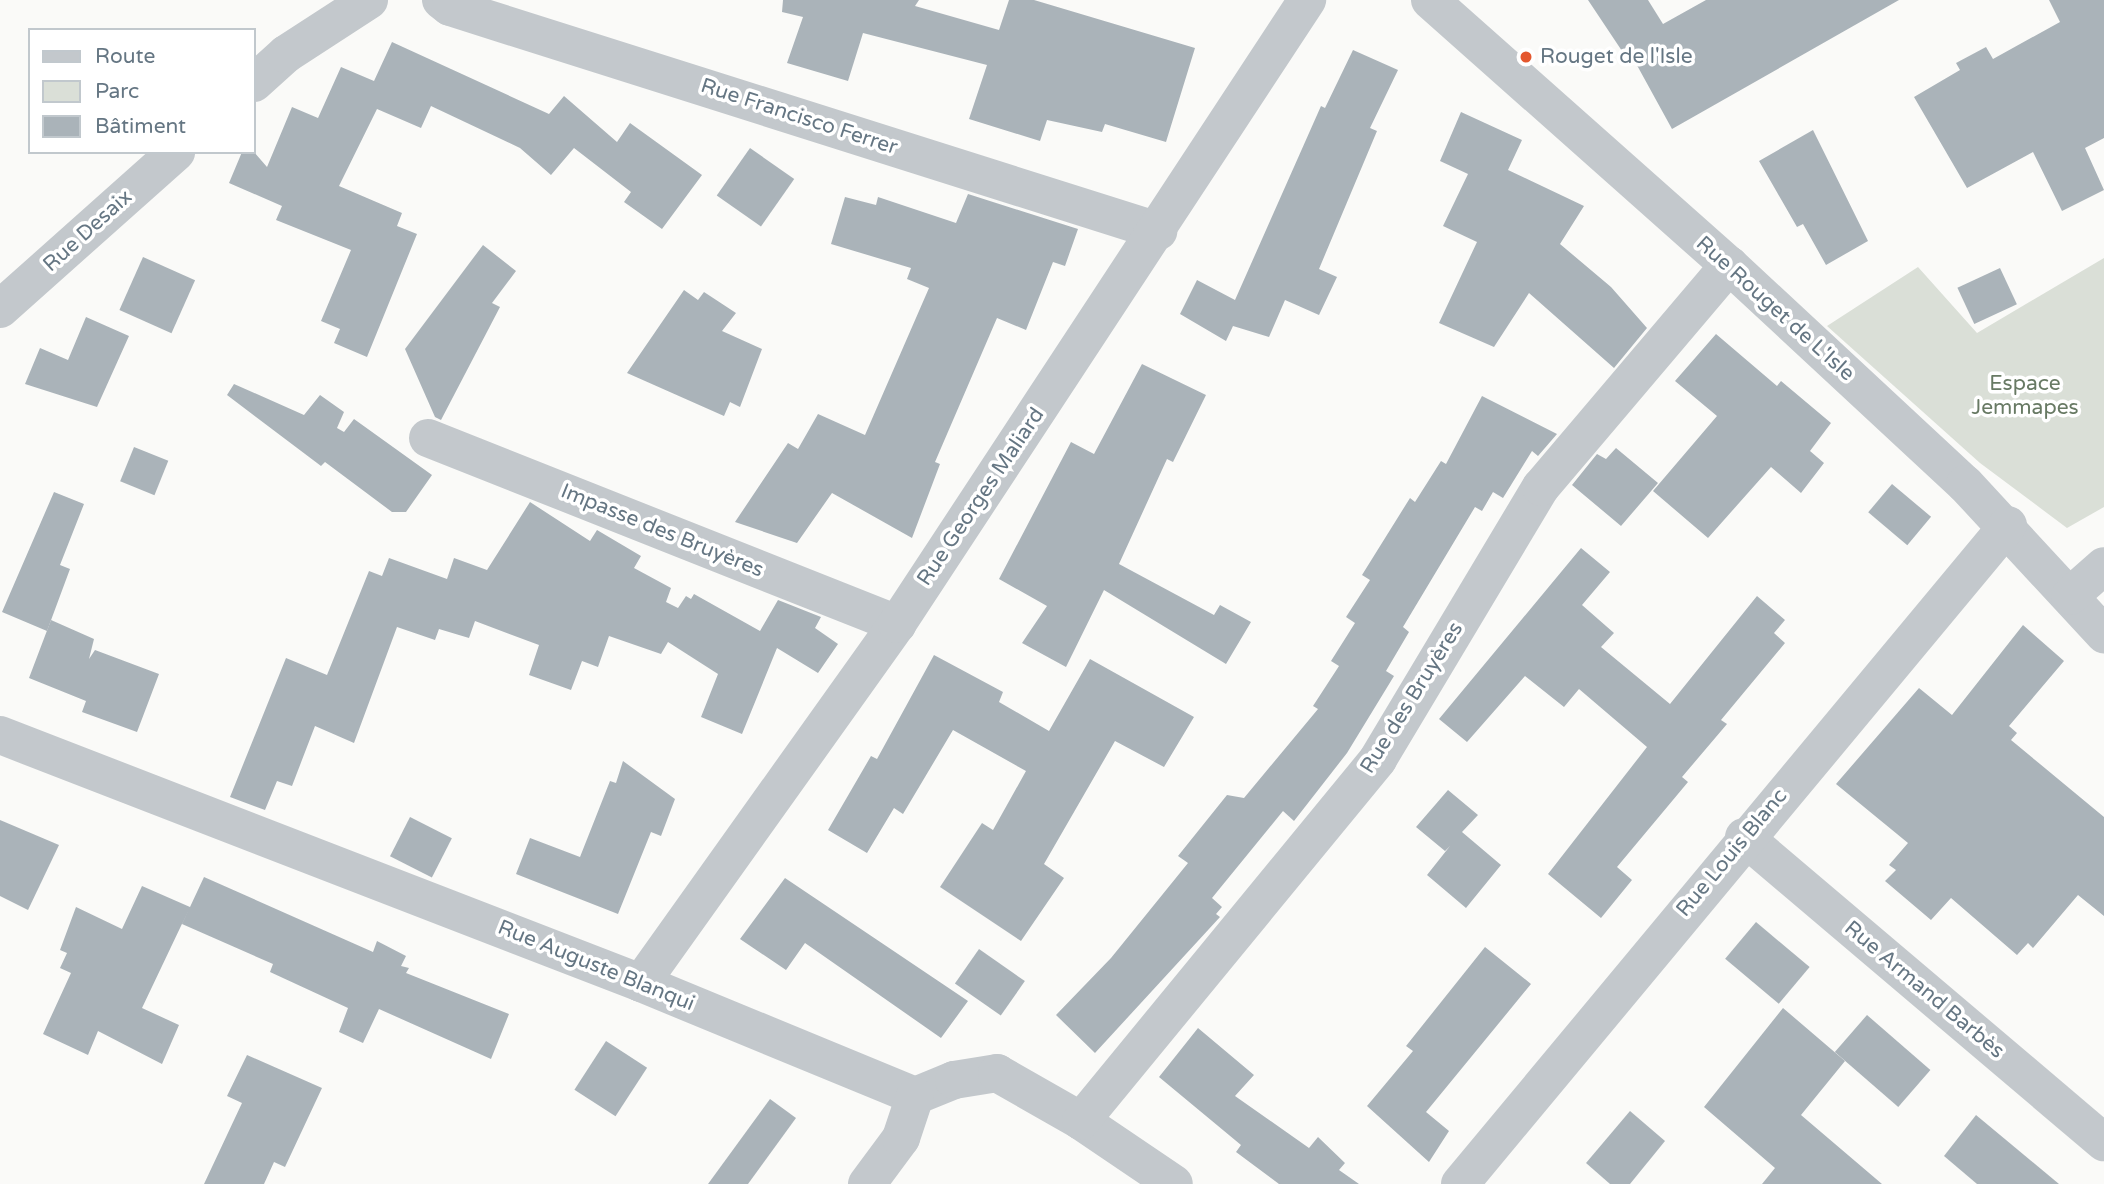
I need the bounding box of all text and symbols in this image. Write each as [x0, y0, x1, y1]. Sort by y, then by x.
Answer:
legend [28, 28, 256, 154]
text: Route [95, 44, 155, 69]
place label: Rouget de l'Isle [1540, 44, 1693, 70]
marker: Rouget de l'Isle [1518, 49, 1534, 65]
street label: Rue Francisco Ferrer [697, 73, 901, 161]
text: Parc [95, 79, 139, 104]
text: Bâtiment [95, 114, 186, 139]
street label: Rue Desaix [38, 185, 138, 277]
street label: Rue Rouget de L'Isle [1691, 231, 1859, 387]
park label: Espace Jemmapes [1971, 371, 2079, 421]
street label: Rue Georges Maliard [912, 403, 1050, 591]
street label: Impasse des Bruyères [557, 479, 767, 583]
street label: Rue des Bruyères [1355, 618, 1469, 778]
street label: Rue Louis Blanc [1671, 784, 1793, 922]
street label: Rue Auguste Blanqui [494, 915, 698, 1017]
street label: Rue Armand Barbès [1839, 916, 2009, 1064]

